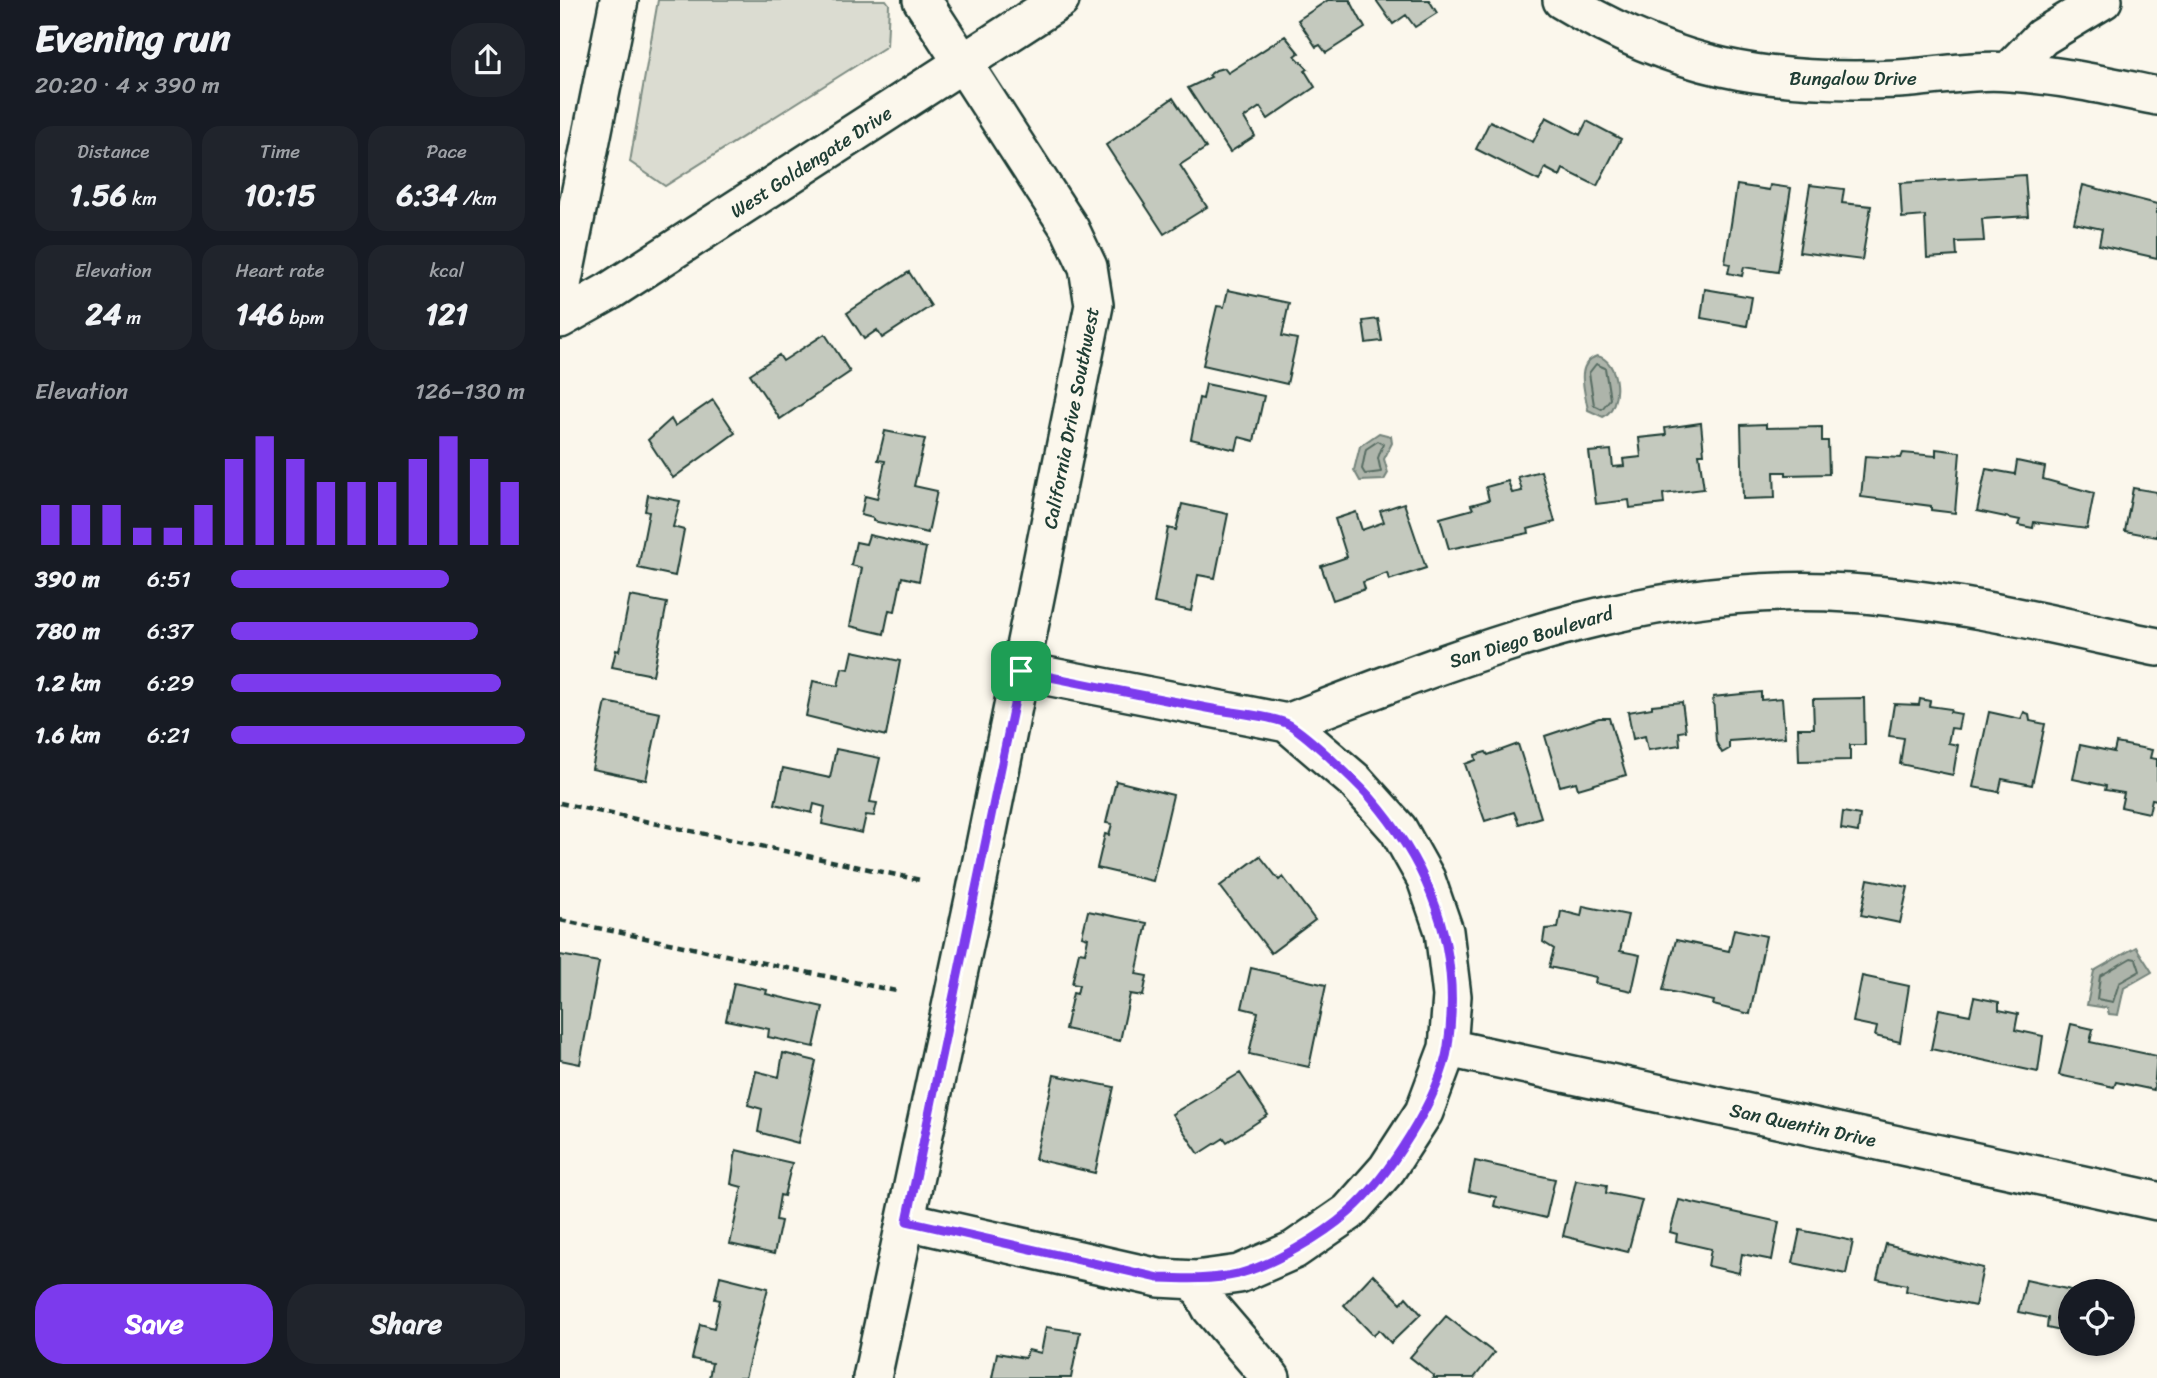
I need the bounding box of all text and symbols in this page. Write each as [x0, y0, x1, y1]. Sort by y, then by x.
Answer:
text: Evening run [35, 5, 231, 72]
button: share [451, 23, 525, 97]
street label: Bungalow Drive [1789, 62, 1917, 95]
text: 20:20 · 4 × 390 m [35, 65, 220, 106]
street label: West Goldengate Drive [723, 97, 899, 227]
text: Distance [77, 135, 149, 168]
text: Time [260, 135, 300, 168]
text: Pace [427, 135, 467, 168]
text: 1.56 [70, 168, 127, 222]
text: 10:15 [244, 168, 316, 222]
text: 6:34 [396, 168, 458, 222]
text: km [127, 182, 157, 215]
text: /km [458, 182, 497, 215]
text: Elevation [75, 254, 152, 287]
text: Heart rate [235, 254, 325, 287]
text: kcal [429, 254, 464, 287]
text: 24 [86, 287, 122, 341]
text: 146 [236, 287, 284, 341]
text: 121 [425, 287, 468, 341]
text: m [122, 301, 141, 334]
text: bpm [284, 301, 324, 334]
street label: California Drive Southwest [1033, 304, 1109, 532]
text: Elevation [35, 371, 128, 412]
text: 126–130 m [415, 371, 525, 412]
text: 390 m [35, 559, 100, 600]
text: 6:51 [147, 559, 191, 600]
street label: San Diego Boulevard [1445, 596, 1619, 678]
text: 780 m [35, 611, 100, 652]
text: 6:37 [147, 611, 193, 652]
pin [991, 641, 1051, 701]
icon: arrive [1002, 652, 1040, 690]
text: 1.2 km [35, 663, 101, 704]
text: 6:29 [147, 663, 194, 704]
text: 1.6 km [35, 715, 101, 756]
text: 6:21 [147, 715, 190, 756]
street label: San Quentin Drive [1727, 1093, 1879, 1157]
map controls [2058, 1279, 2135, 1356]
button: locate [2058, 1279, 2135, 1356]
button: Save [35, 1284, 273, 1364]
button: Share [287, 1284, 525, 1364]

